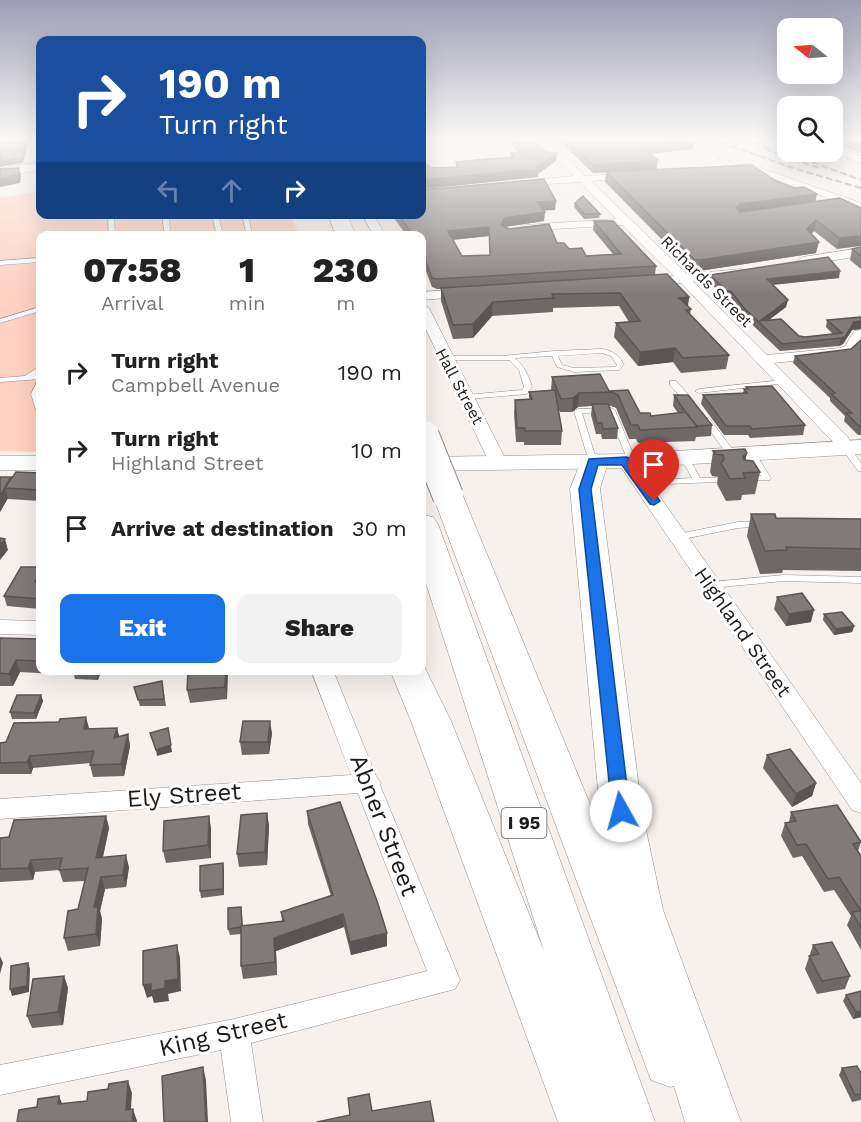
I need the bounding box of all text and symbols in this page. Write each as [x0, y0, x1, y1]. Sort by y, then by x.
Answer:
north arrow [777, 18, 843, 84]
map controls [777, 18, 843, 162]
text: 190 m [159, 59, 282, 108]
icon: right [60, 60, 138, 138]
button: search [777, 96, 843, 162]
text: Turn right [159, 109, 288, 141]
icon: left [152, 174, 185, 207]
icon: ahead [215, 174, 248, 207]
icon: right [278, 174, 311, 207]
street label: Richards Street [657, 232, 756, 331]
text: 07:58 [83, 249, 182, 291]
text: 1 [239, 249, 255, 291]
text: 230 [312, 249, 379, 291]
text: Arrival [101, 291, 164, 315]
text: min [229, 291, 265, 315]
text: m [336, 291, 355, 315]
street label: Hall Street [432, 345, 488, 428]
text: Turn right [111, 348, 218, 373]
icon: right [60, 356, 93, 389]
text: 190 m [338, 360, 402, 385]
text: Campbell Avenue [111, 373, 280, 397]
text: Turn right [111, 426, 218, 451]
icon: right [60, 434, 93, 467]
text: 10 m [351, 438, 402, 463]
pin [628, 439, 679, 501]
icon: arrive [637, 448, 670, 481]
text: Highland Street [111, 451, 263, 475]
icon: arrive [60, 512, 93, 545]
text: Arrive at destination [111, 516, 334, 541]
text: 30 m [352, 516, 407, 541]
street label: Highland Street [689, 563, 797, 702]
button: Exit [60, 594, 225, 663]
button: Share [237, 594, 402, 663]
street label: Abner Street [344, 750, 424, 900]
street label: Ely Street [126, 777, 242, 813]
position arrow [589, 779, 653, 843]
road number: I 95 [502, 808, 546, 838]
street label: King Street [156, 1006, 290, 1062]

